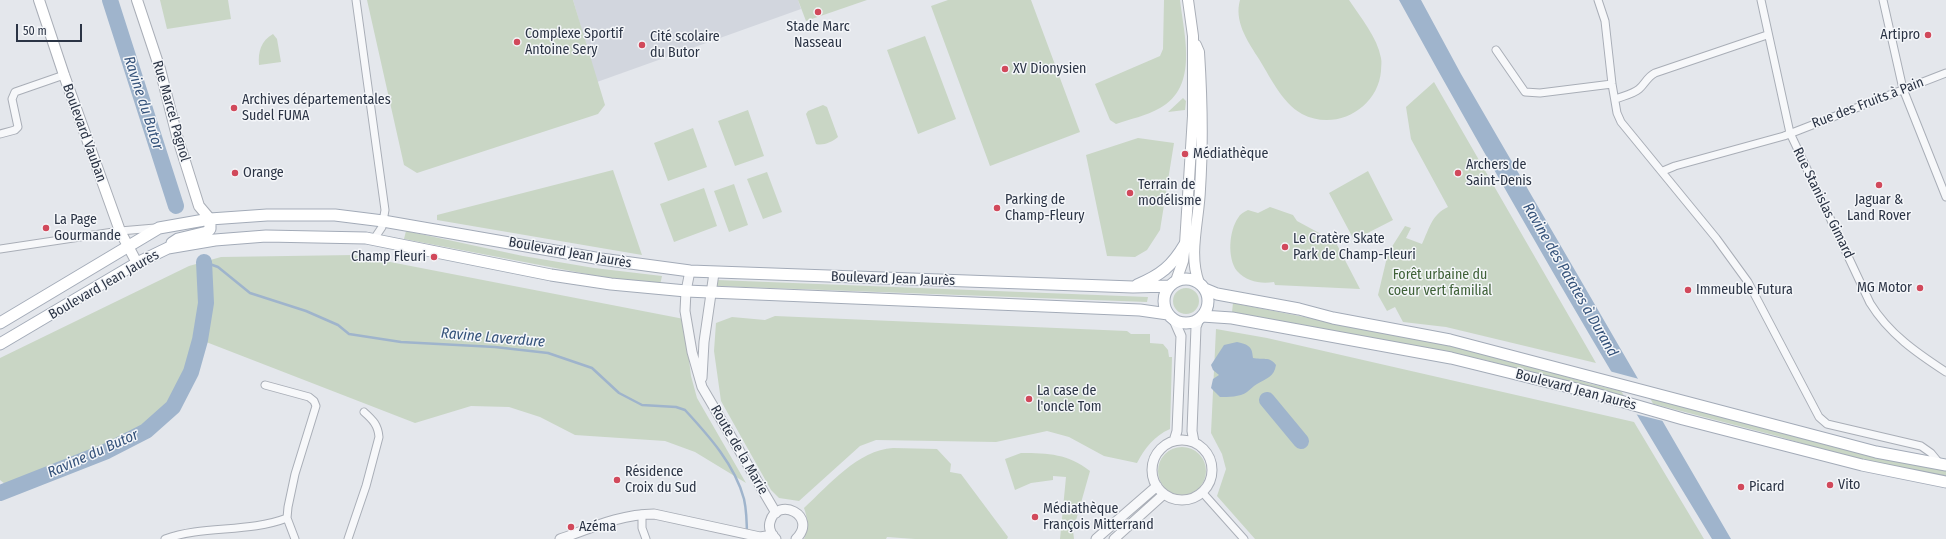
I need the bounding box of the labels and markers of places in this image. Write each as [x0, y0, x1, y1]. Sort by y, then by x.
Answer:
marker: Stade Marc Nasseau [813, 7, 823, 17]
place label: Stade Marc Nasseau [786, 19, 850, 52]
place label: Complexe Sportif Antoine Sery [525, 26, 623, 58]
place label: Artipro [1880, 27, 1920, 43]
place label: Cité scolaire du Butor [650, 29, 720, 62]
marker: Artipro [1923, 30, 1933, 40]
marker: Complexe Sportif Antoine Sery [512, 37, 522, 47]
marker: Cité scolaire du Butor [637, 40, 647, 50]
place label: XV Dionysien [1013, 61, 1086, 77]
marker: XV Dionysien [1000, 64, 1010, 74]
place label: Archives départementales Sudel FUMA [242, 92, 391, 124]
marker: Archives départementales Sudel FUMA [229, 103, 239, 113]
place label: Médiathèque [1193, 146, 1268, 162]
marker: Médiathèque [1180, 149, 1190, 159]
place label: Archers de Saint-Denis [1466, 157, 1532, 190]
place label: Orange [243, 165, 284, 181]
marker: Orange [230, 168, 240, 178]
marker: Archers de Saint-Denis [1453, 168, 1463, 178]
place label: Terrain de modélisme [1138, 177, 1201, 210]
marker: Jaguar & Land Rover [1874, 180, 1884, 190]
marker: Terrain de modélisme [1125, 188, 1135, 198]
place label: Parking de Champ-Fleury [1005, 192, 1085, 224]
place label: Jaguar & Land Rover [1847, 192, 1911, 224]
marker: Parking de Champ-Fleury [992, 203, 1002, 213]
place label: La Page Gourmande [54, 212, 121, 244]
marker: La Page Gourmande [41, 223, 51, 233]
place label: Le Cratère Skate Park de Champ-Fleuri [1293, 231, 1416, 264]
marker: Le Cratère Skate Park de Champ-Fleuri [1280, 242, 1290, 252]
place label: Champ Fleuri [351, 249, 426, 265]
marker: Champ Fleuri [429, 252, 439, 262]
place label: MG Motor [1857, 280, 1912, 296]
place label: Immeuble Futura [1696, 282, 1793, 298]
marker: MG Motor [1915, 283, 1925, 293]
marker: Immeuble Futura [1683, 285, 1693, 295]
place label: La case de l'oncle Tom [1037, 383, 1102, 416]
marker: La case de l'oncle Tom [1024, 394, 1034, 404]
place label: Résidence Croix du Sud [625, 464, 697, 496]
marker: Résidence Croix du Sud [612, 475, 622, 485]
place label: Vito [1838, 477, 1860, 493]
place label: Picard [1749, 479, 1785, 495]
marker: Vito [1825, 480, 1835, 490]
marker: Picard [1736, 482, 1746, 492]
place label: Médiathèque François Mitterrand [1043, 501, 1154, 534]
marker: Médiathèque François Mitterrand [1030, 512, 1040, 522]
place label: Azéma [579, 519, 616, 535]
marker: Azéma [566, 522, 576, 532]

